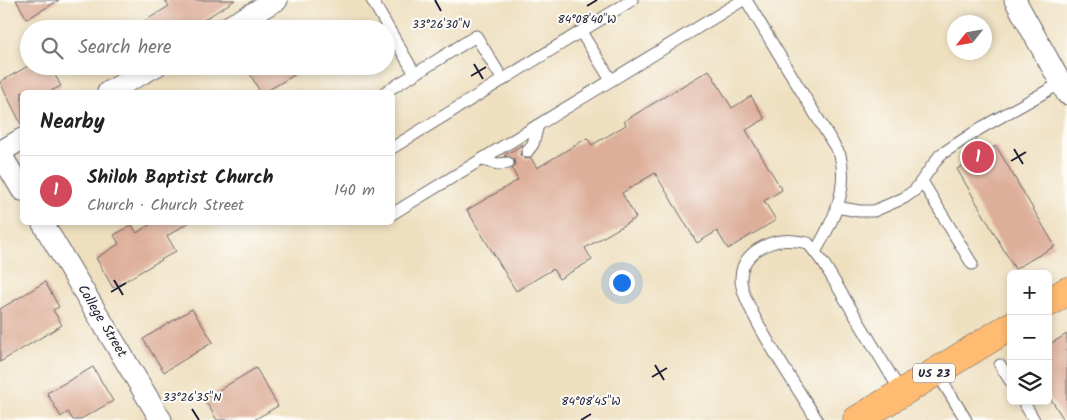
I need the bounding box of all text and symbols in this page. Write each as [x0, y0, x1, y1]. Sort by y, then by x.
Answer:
text: 84°08'40"W [558, 10, 616, 29]
text: 33°26'30"N [412, 15, 470, 34]
north arrow [947, 15, 992, 60]
search box [20, 20, 395, 75]
text: Search here [78, 33, 172, 63]
icon: search [38, 34, 66, 62]
text: Nearby [40, 106, 105, 139]
pin: 1 [962, 138, 994, 176]
text: Shiloh Baptist Church [87, 163, 273, 193]
text: 1 [54, 178, 58, 203]
text: 140 m [334, 178, 375, 203]
text: Church · Church Street [87, 193, 244, 218]
your location [609, 270, 635, 296]
map controls [1007, 270, 1052, 405]
button: + [1007, 270, 1052, 315]
street label: College Street [71, 280, 133, 362]
button: − [1007, 315, 1052, 360]
button: layers [1007, 360, 1052, 405]
road number: US 23 [913, 363, 955, 382]
text: 33°26'35"N [163, 388, 221, 407]
text: 84°08'45"W [561, 392, 621, 411]

